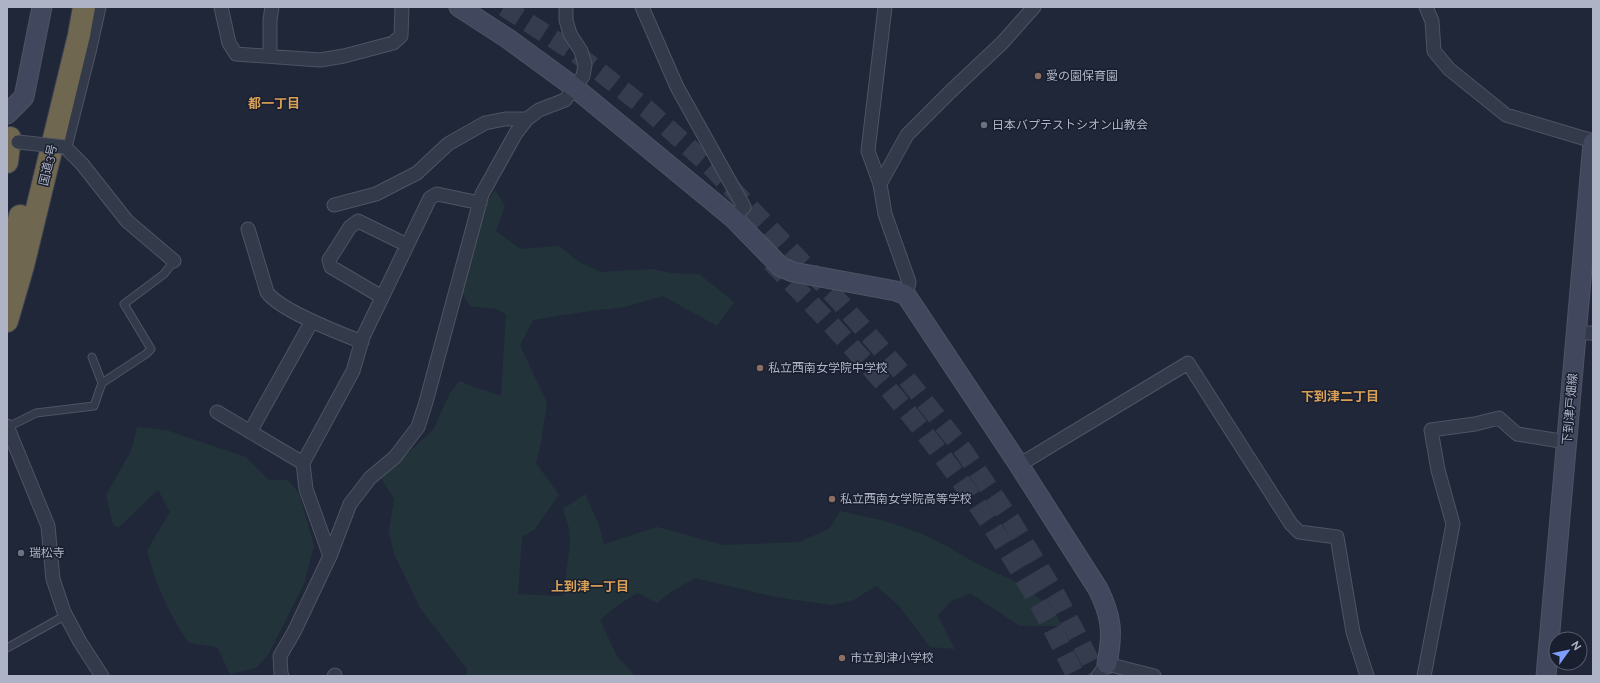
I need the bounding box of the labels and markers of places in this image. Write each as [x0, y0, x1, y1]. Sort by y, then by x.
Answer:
place label: 愛の園保育園 [1046, 69, 1118, 83]
marker: 愛の園保育園 [1033, 71, 1043, 81]
place label: 日本バプテストシオン山教会 [992, 118, 1148, 132]
marker: 日本バプテストシオン山教会 [979, 120, 989, 130]
place label: 私立西南女学院中学校 [768, 361, 888, 375]
marker: 私立西南女学院中学校 [755, 363, 765, 373]
place label: 私立西南女学院高等学校 [840, 492, 972, 506]
marker: 私立西南女学院高等学校 [827, 494, 837, 504]
place label: 瑞松寺 [29, 546, 65, 560]
marker: 瑞松寺 [16, 548, 26, 558]
place label: 市立到津小学校 [850, 651, 934, 665]
marker: 市立到津小学校 [837, 653, 847, 663]

